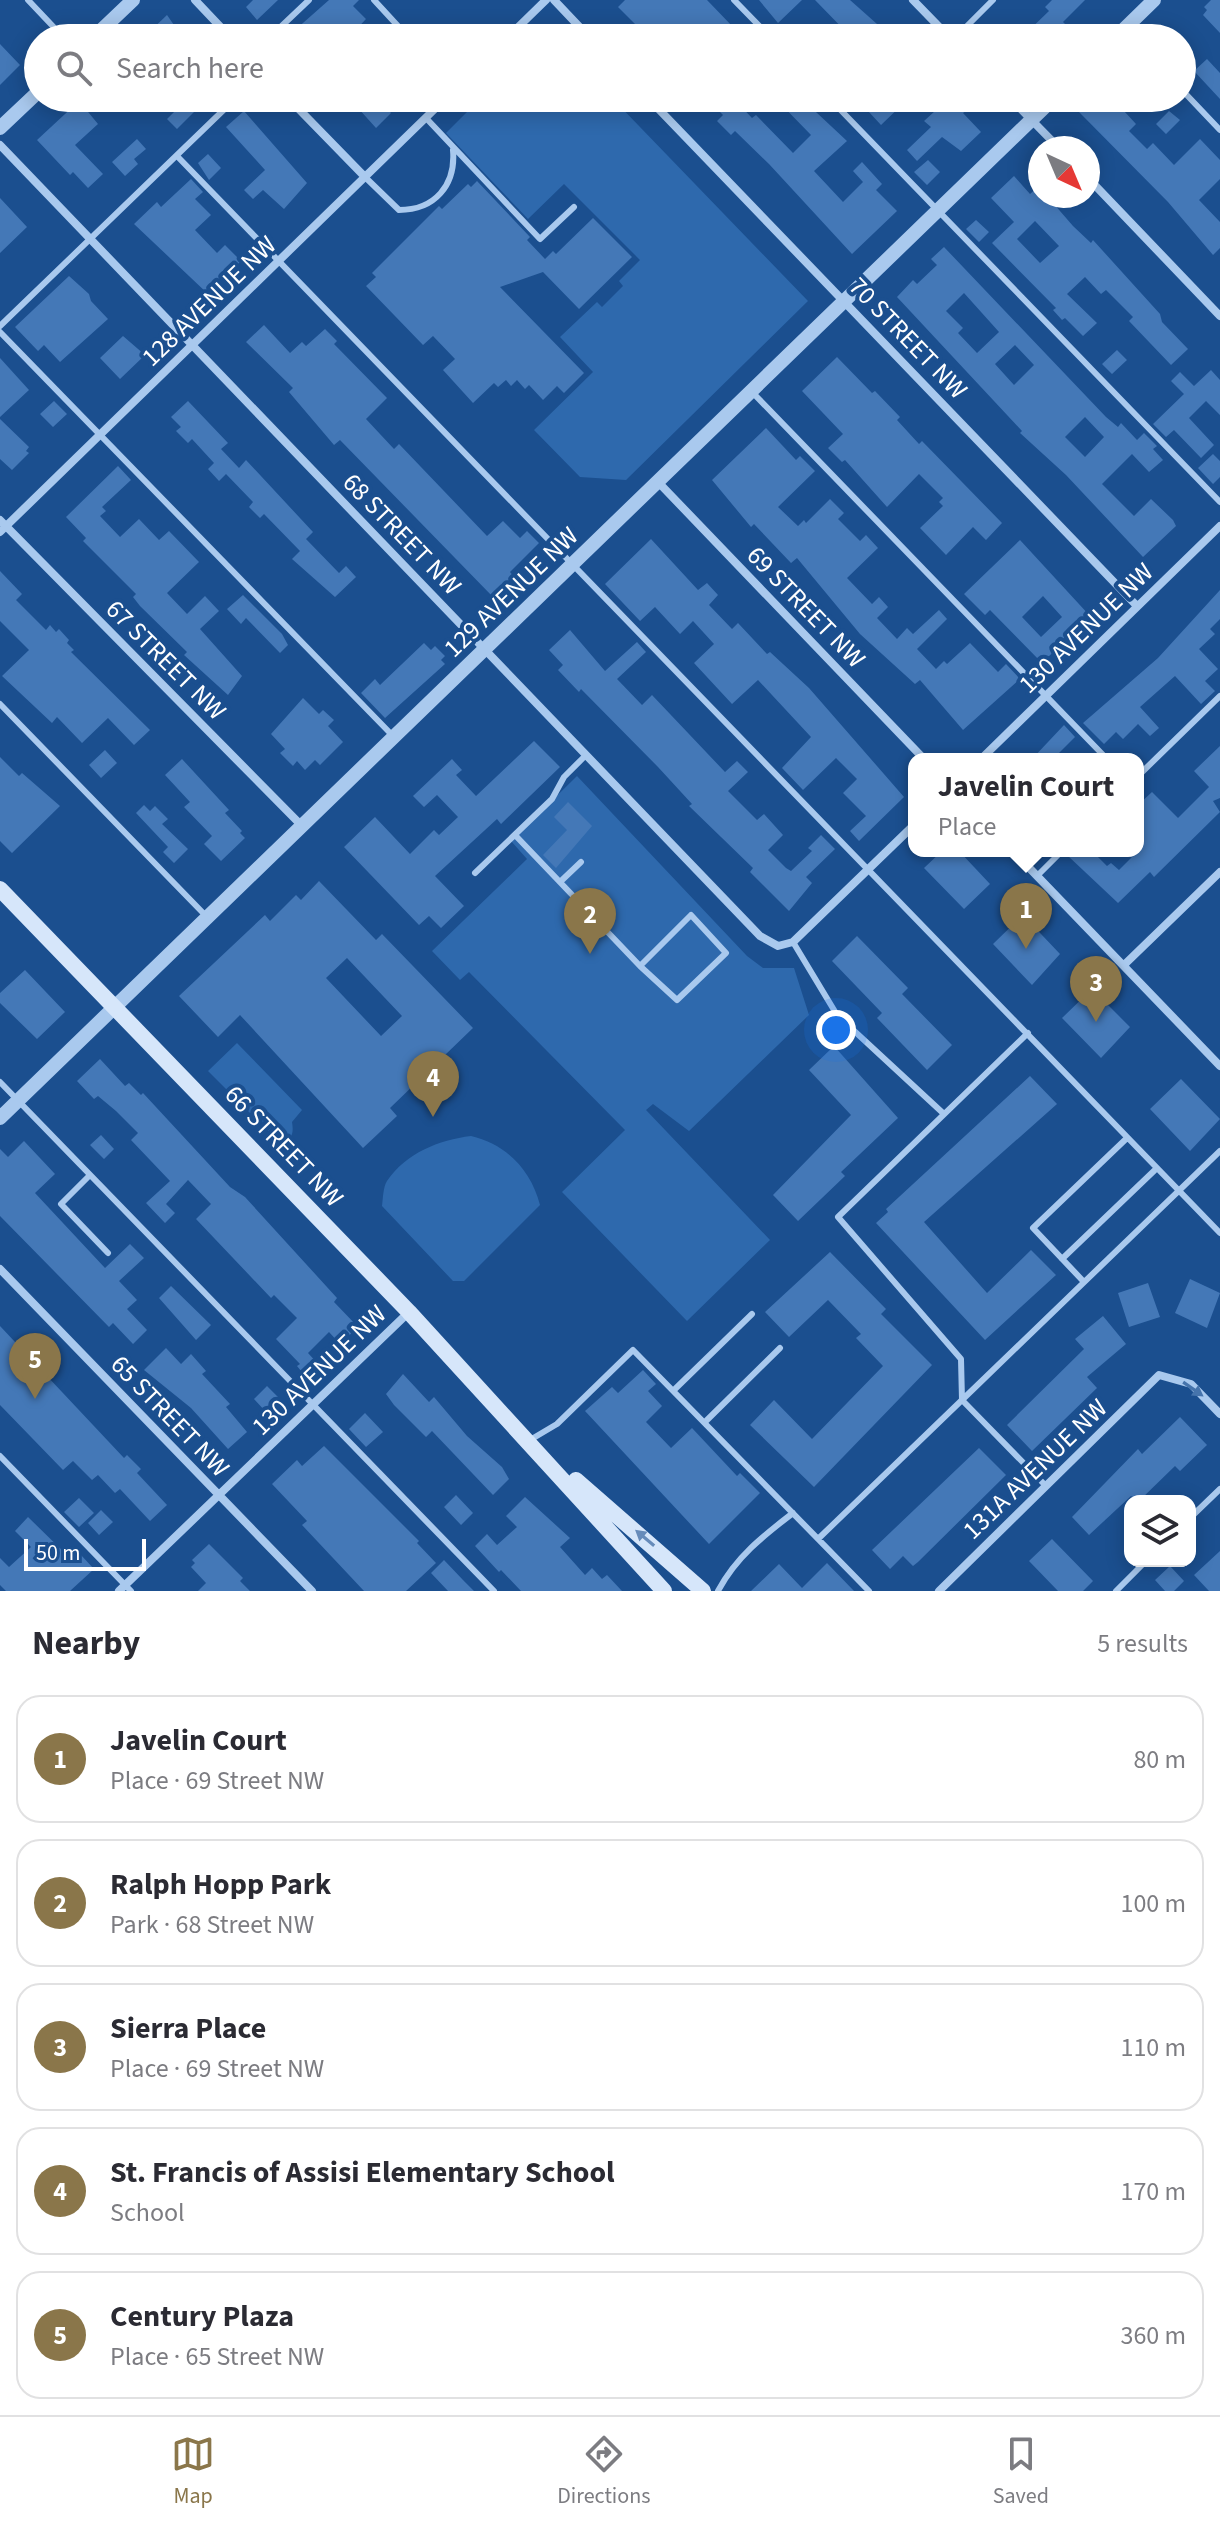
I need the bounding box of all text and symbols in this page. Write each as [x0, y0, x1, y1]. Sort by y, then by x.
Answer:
search box [24, 24, 1196, 112]
icon: search [52, 46, 96, 90]
text: Search here [116, 47, 264, 90]
north arrow [1028, 136, 1100, 208]
street label: 128 AVENUE NW [133, 227, 285, 375]
street label: 70 STREET NW [840, 269, 976, 407]
street label: 68 STREET NW [334, 465, 470, 603]
street label: 129 AVENUE NW [435, 518, 587, 666]
street label: 69 STREET NW [738, 538, 874, 676]
street label: 130 AVENUE NW [1010, 554, 1162, 702]
street label: 67 STREET NW [97, 591, 235, 729]
popup [908, 753, 1144, 857]
text: Javelin Court [938, 765, 1114, 808]
text: Place [938, 808, 996, 845]
pin: 1 [1000, 883, 1052, 949]
pin: 2 [564, 888, 616, 954]
pin: 3 [1070, 956, 1122, 1022]
your location [816, 1010, 856, 1050]
pin: 4 [407, 1051, 459, 1117]
street label: 66 STREET NW [216, 1077, 352, 1215]
street label: 130 AVENUE NW [243, 1296, 395, 1444]
pin: 5 [9, 1333, 61, 1399]
street label: 65 STREET NW [102, 1347, 238, 1485]
one-way arrow [1182, 1381, 1203, 1396]
street label: 131A AVENUE NW [954, 1390, 1116, 1548]
map controls [1124, 1495, 1196, 1567]
button: layers [1124, 1495, 1196, 1567]
one-way arrow [635, 1530, 655, 1548]
scale bar [24, 1535, 146, 1571]
text: 50 m [36, 1537, 81, 1569]
text: Nearby [32, 1619, 140, 1668]
text: 5 results [1097, 1625, 1188, 1662]
text: Javelin Court [110, 1719, 287, 1762]
text: 1 [53, 1741, 67, 1778]
text: 80 m [1133, 1741, 1186, 1778]
text: Place · 69 Street NW [110, 1762, 324, 1799]
text: Ralph Hopp Park [110, 1863, 331, 1906]
text: 2 [53, 1885, 67, 1922]
text: 100 m [1120, 1885, 1186, 1922]
text: Park · 68 Street NW [110, 1906, 314, 1943]
text: Sierra Place [110, 2007, 266, 2050]
text: 3 [53, 2029, 67, 2066]
text: 110 m [1120, 2029, 1186, 2066]
text: Place · 69 Street NW [110, 2050, 324, 2087]
text: St. Francis of Assisi Elementary School [110, 2151, 615, 2194]
text: 4 [53, 2173, 67, 2210]
text: 170 m [1120, 2173, 1186, 2210]
text: School [110, 2194, 185, 2231]
text: Century Plaza [110, 2295, 294, 2338]
text: 5 [53, 2317, 67, 2354]
text: 360 m [1120, 2317, 1186, 2354]
text: Place · 65 Street NW [110, 2338, 324, 2375]
tab: Map [171, 2432, 215, 2512]
tab: Directions [557, 2432, 650, 2512]
tab: Saved [993, 2432, 1049, 2512]

